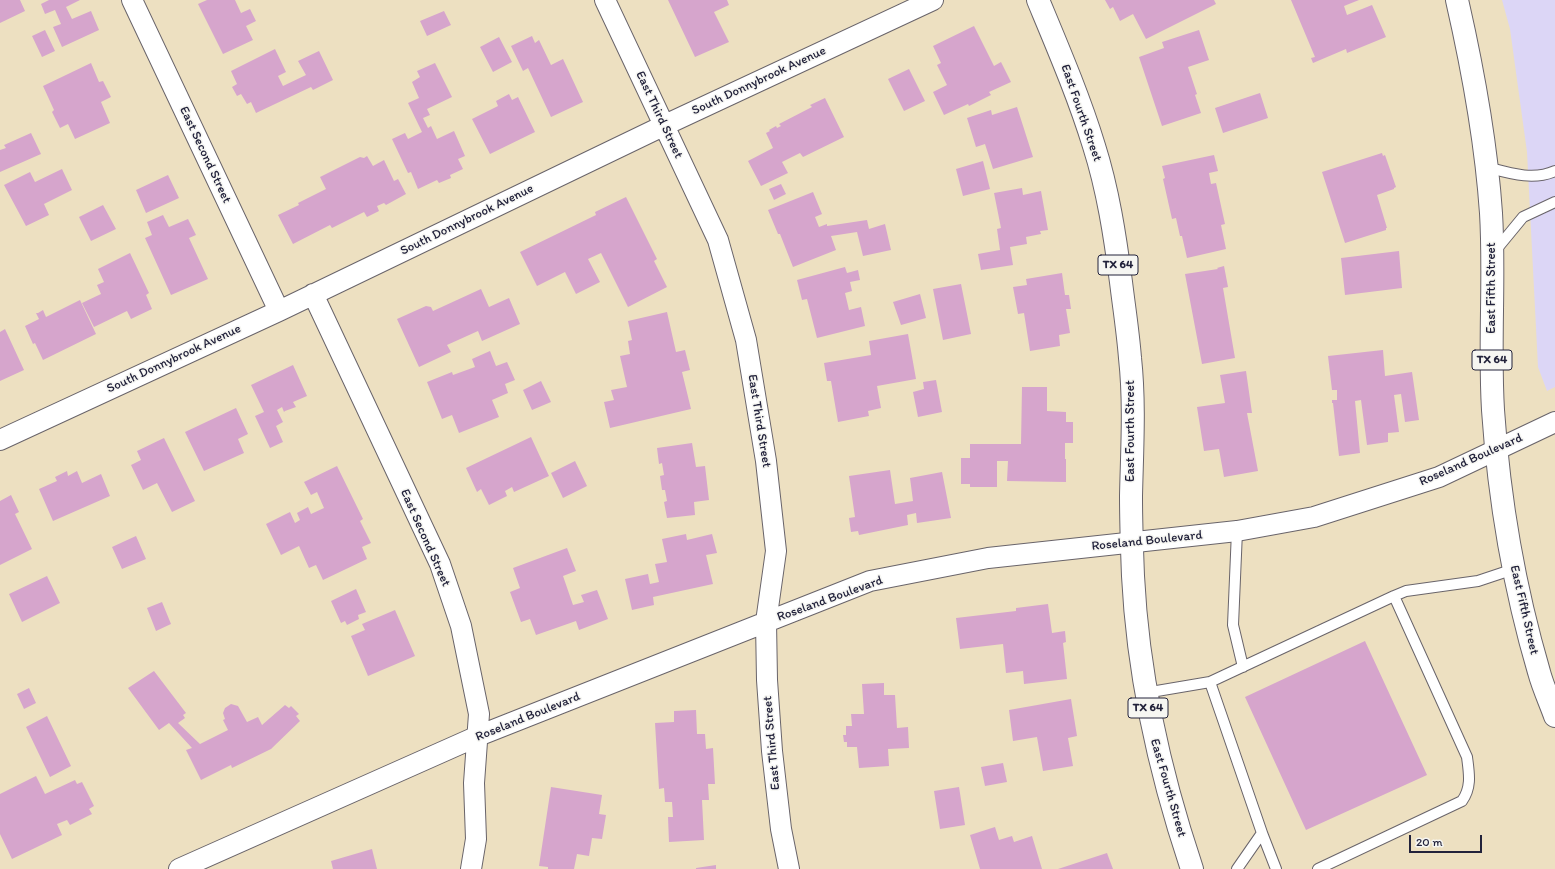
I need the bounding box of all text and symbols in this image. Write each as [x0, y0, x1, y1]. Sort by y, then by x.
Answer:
street label: South Donnybrook Avenue [689, 43, 829, 119]
street label: East Fourth Street [1057, 62, 1105, 164]
street label: East Third Street [632, 69, 686, 161]
street label: East Second Street [176, 104, 234, 206]
street label: South Donnybrook Avenue [398, 181, 536, 259]
street label: East Fifth Street [1484, 242, 1500, 334]
road number: TX 64 [1098, 255, 1138, 275]
street label: South Donnybrook Avenue [104, 321, 244, 397]
road number: TX 64 [1472, 350, 1512, 370]
street label: East Third Street [744, 373, 774, 469]
street label: East Fourth Street [1123, 380, 1139, 482]
street label: Roseland Boulevard [1417, 430, 1525, 490]
street label: East Second Street [397, 487, 453, 589]
street label: Roseland Boulevard [1091, 527, 1203, 555]
street label: East Fifth Street [1506, 564, 1542, 656]
street label: Roseland Boulevard [775, 573, 885, 625]
street label: Roseland Boulevard [473, 689, 583, 745]
street label: East Third Street [760, 695, 784, 791]
road number: TX 64 [1128, 698, 1168, 718]
street label: East Fourth Street [1146, 737, 1190, 839]
scale bar [1411, 827, 1484, 853]
text: 20 m [1416, 835, 1443, 849]

